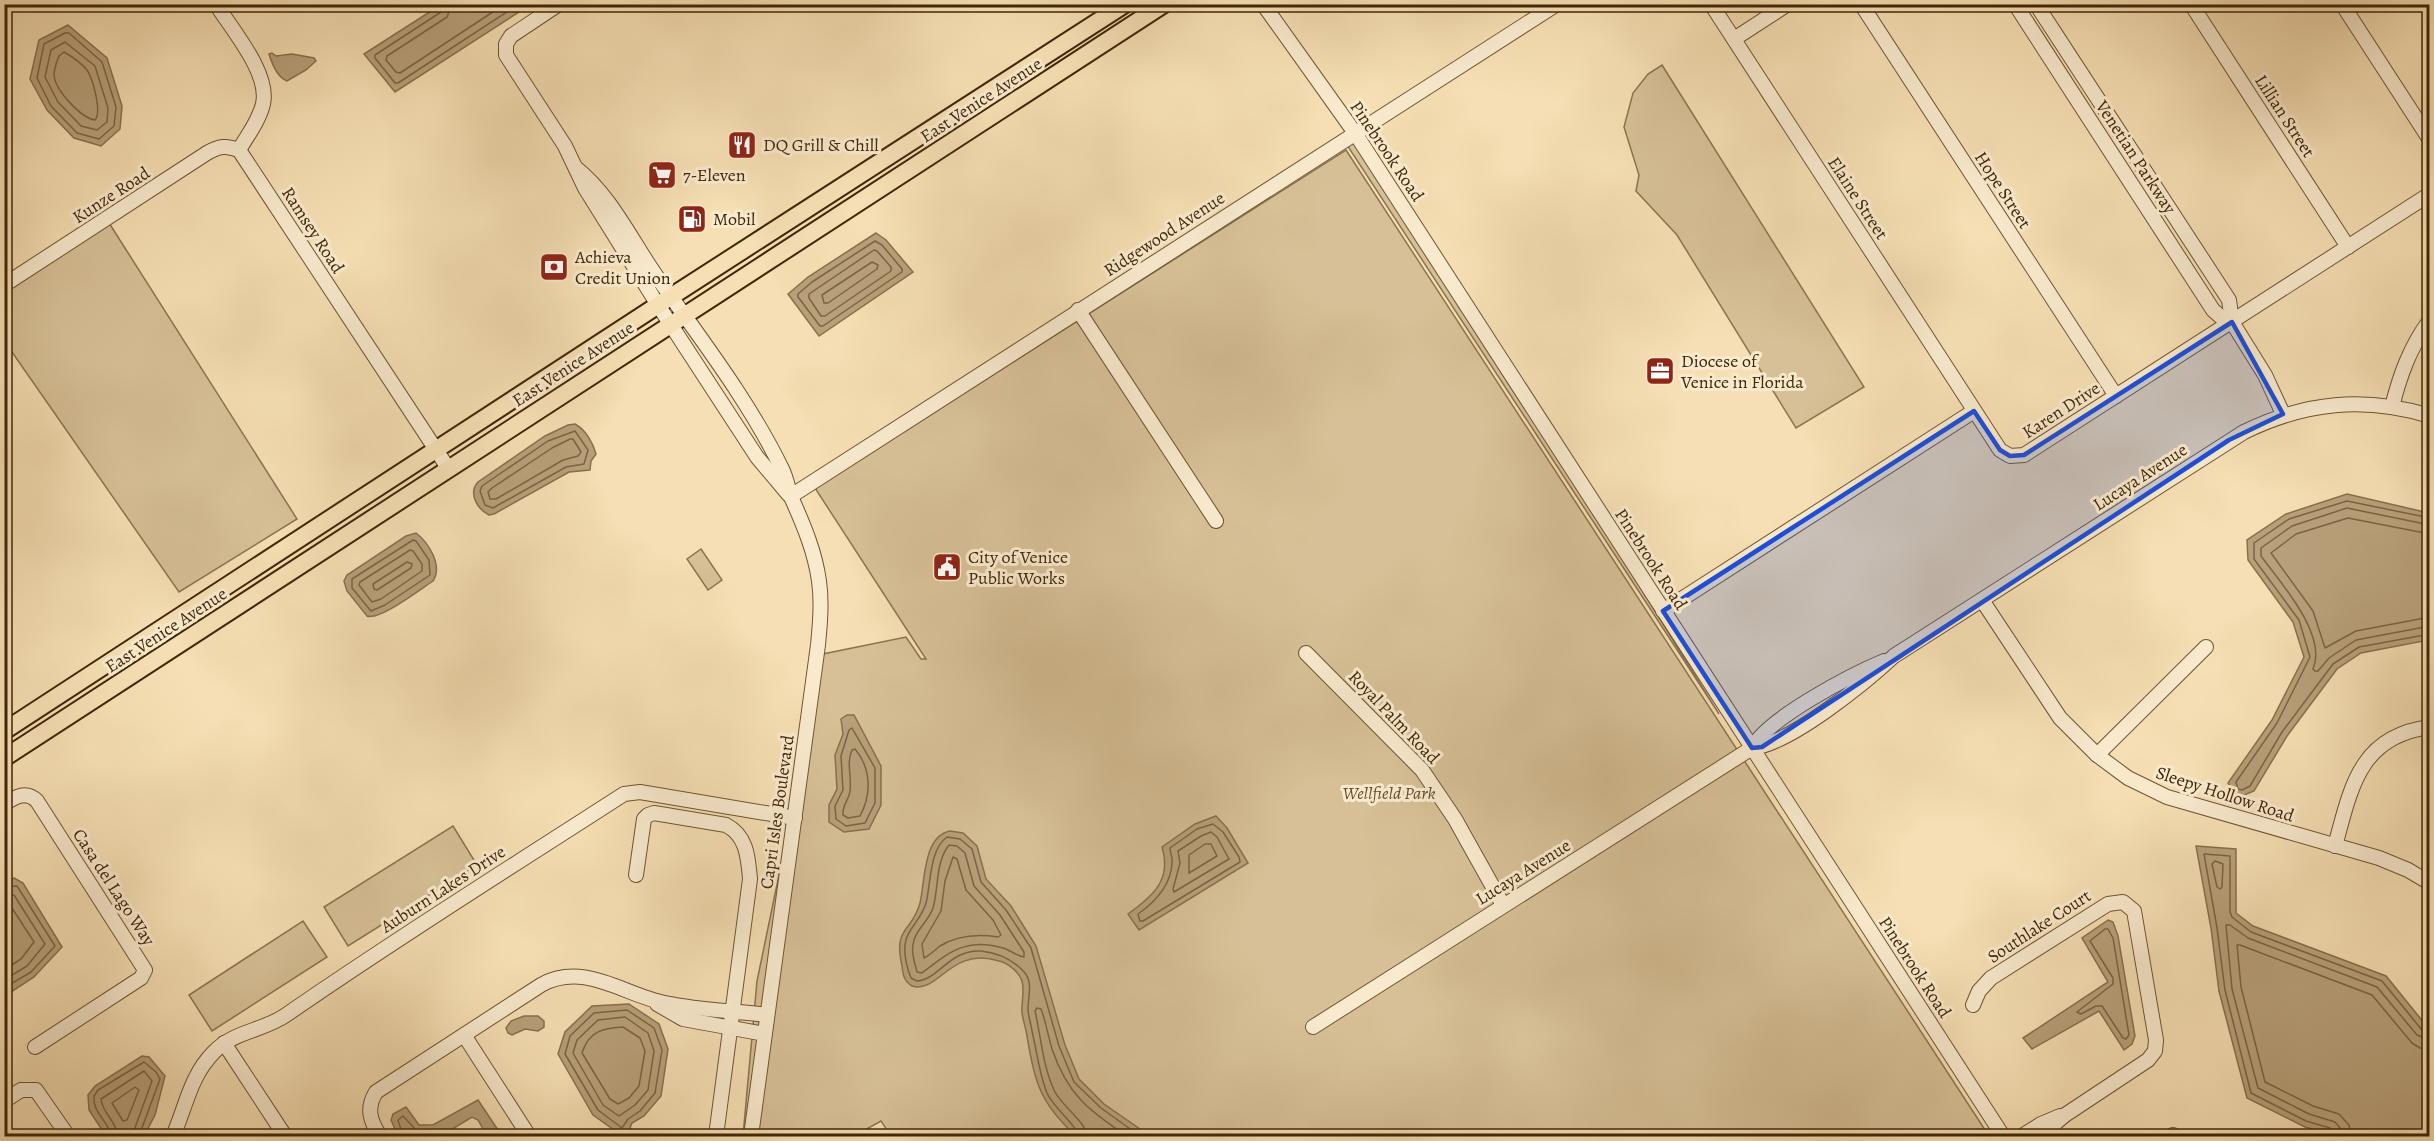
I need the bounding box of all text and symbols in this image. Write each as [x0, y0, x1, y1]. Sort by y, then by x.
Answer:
street label: East Venice Avenue [915, 52, 1047, 148]
street label: Lillian Street [2249, 70, 2321, 162]
street label: Venetian Parkway [2090, 95, 2182, 219]
street label: Pinebrook Road [1344, 96, 1430, 206]
restaurant icon: DQ Grill & Chill [726, 129, 758, 161]
place label: DQ Grill & Chill [763, 133, 879, 157]
street label: Hope Street [1969, 147, 2037, 233]
street label: Elaine Street [1822, 152, 1894, 244]
supermarket icon: 7-Eleven [646, 159, 678, 191]
street label: Kunze Road [68, 161, 155, 229]
place label: 7-Eleven [683, 163, 746, 187]
street label: Ramsey Road [276, 182, 350, 278]
street label: Ridgewood Avenue [1099, 186, 1229, 282]
fuel station icon: Mobil [676, 203, 708, 235]
place label: Mobil [713, 207, 756, 231]
place label: Achieva Credit Union [574, 245, 671, 290]
bank icon: Achieva Credit Union [538, 251, 570, 283]
street label: East Venice Avenue [507, 316, 639, 412]
place label: Diocese of Venice in Florida [1680, 349, 1804, 394]
office icon: Diocese of Venice in Florida [1644, 355, 1676, 387]
street label: Karen Drive [2018, 376, 2104, 444]
street label: Lucaya Avenue [2088, 438, 2192, 516]
street label: Pinebrook Road [1609, 504, 1693, 615]
place label: City of Venice Public Works [968, 545, 1068, 590]
public building icon: City of Venice Public Works [931, 551, 963, 583]
street label: East Venice Avenue [100, 582, 232, 678]
street label: Royal Palm Road [1343, 665, 1445, 769]
street label: Capri Isles Boulevard [754, 733, 800, 891]
street label: Sleepy Hollow Road [2153, 760, 2298, 828]
park label: Wellfield Park [1342, 781, 1436, 805]
street label: Casa del Lago Way [67, 824, 161, 951]
street label: Lucaya Avenue [1471, 833, 1575, 911]
street label: Auburn Lakes Drive [375, 840, 510, 939]
street label: Southlake Court [1983, 884, 2095, 968]
street label: Pinebrook Road [1873, 912, 1957, 1023]

